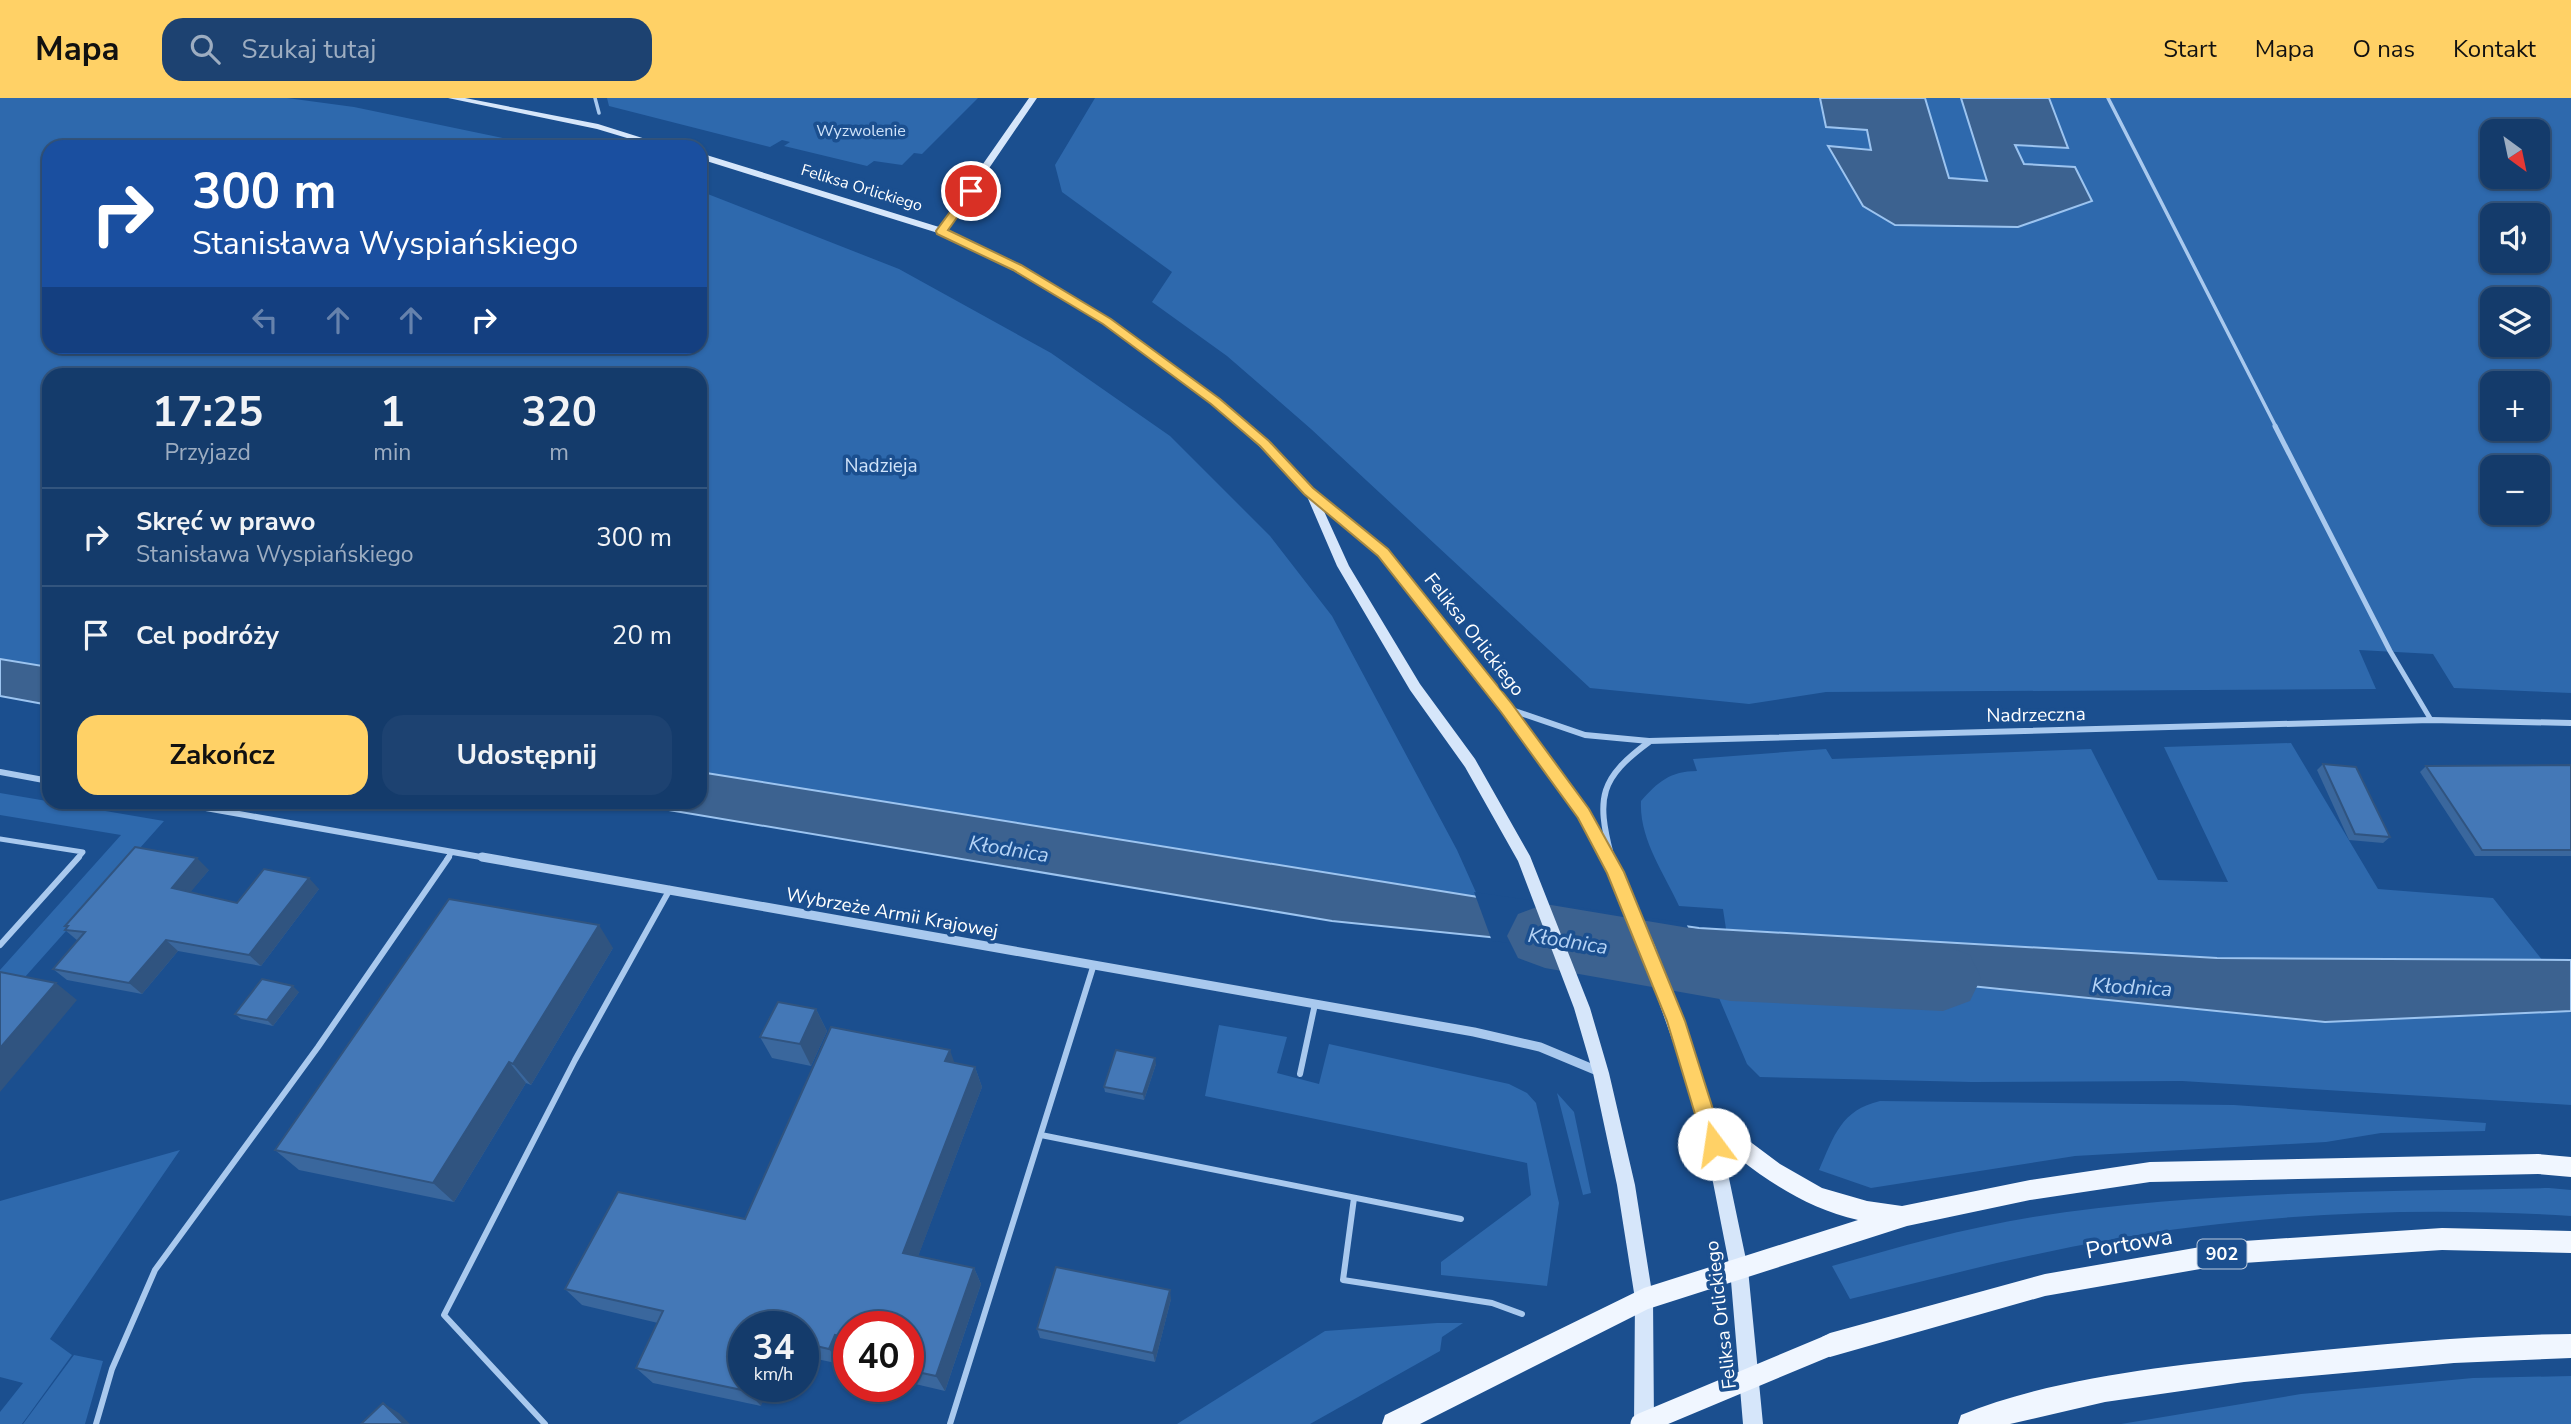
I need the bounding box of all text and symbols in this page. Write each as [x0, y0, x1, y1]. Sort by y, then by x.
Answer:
search box [162, 18, 652, 81]
text: Mapa [35, 27, 120, 72]
icon: search [186, 30, 224, 68]
text: Szukaj tutaj [242, 32, 376, 67]
text: Start [2163, 33, 2217, 65]
text: Mapa [2255, 33, 2315, 65]
text: O nas [2353, 33, 2415, 65]
text: Kontakt [2453, 33, 2536, 65]
north arrow [2480, 119, 2550, 189]
map controls [2480, 119, 2550, 525]
park label: Wyzwolenie [816, 120, 906, 142]
text: 300 m [192, 158, 336, 225]
street label: Feliksa Orlickiego [798, 159, 925, 217]
pin [941, 161, 1001, 221]
icon: right [77, 168, 168, 259]
icon: arrive [952, 172, 990, 210]
button: sound [2480, 203, 2550, 273]
text: Stanisława Wyspiańskiego [192, 222, 578, 265]
button: layers [2480, 287, 2550, 357]
icon: left [246, 301, 284, 339]
icon: ahead [319, 301, 357, 339]
icon: ahead [392, 301, 430, 339]
icon: right [465, 301, 503, 339]
button: + [2480, 371, 2550, 441]
text: 17:25 [152, 384, 263, 441]
text: 1 [380, 384, 405, 441]
text: 320 [521, 384, 597, 441]
text: Przyjazd [164, 437, 251, 468]
text: min [373, 437, 411, 468]
text: m [549, 437, 569, 468]
park label: Nadzieja [844, 453, 918, 479]
button: − [2480, 455, 2550, 525]
text: Skręć w prawo [136, 504, 316, 539]
icon: right [77, 518, 115, 556]
text: 300 m [596, 520, 672, 555]
text: Stanisława Wyspiańskiego [136, 539, 414, 570]
street label: Feliksa Orlickiego [1418, 568, 1530, 702]
icon: arrive [77, 616, 115, 654]
text: Cel podróży [136, 618, 279, 653]
text: 20 m [612, 618, 672, 653]
street label: Nadrzeczna [1986, 701, 2086, 729]
button: Zakończ [77, 715, 368, 795]
button: Udostępnij [382, 715, 672, 795]
water label: Kłodnica [967, 829, 1051, 869]
street label: Wybrzeże Armii Krajowej [784, 882, 1000, 944]
water label: Kłodnica [1526, 921, 1610, 961]
water label: Kłodnica [2091, 971, 2173, 1003]
position arrow [1677, 1107, 1751, 1181]
street label: Portowa [2083, 1221, 2175, 1266]
street label: Feliksa Orlickiego [1699, 1239, 1743, 1391]
road number: 902 [2198, 1240, 2246, 1268]
speed limit sign: 40 [833, 1311, 924, 1402]
text: 34 [752, 1324, 795, 1371]
text: km/h [754, 1362, 793, 1386]

